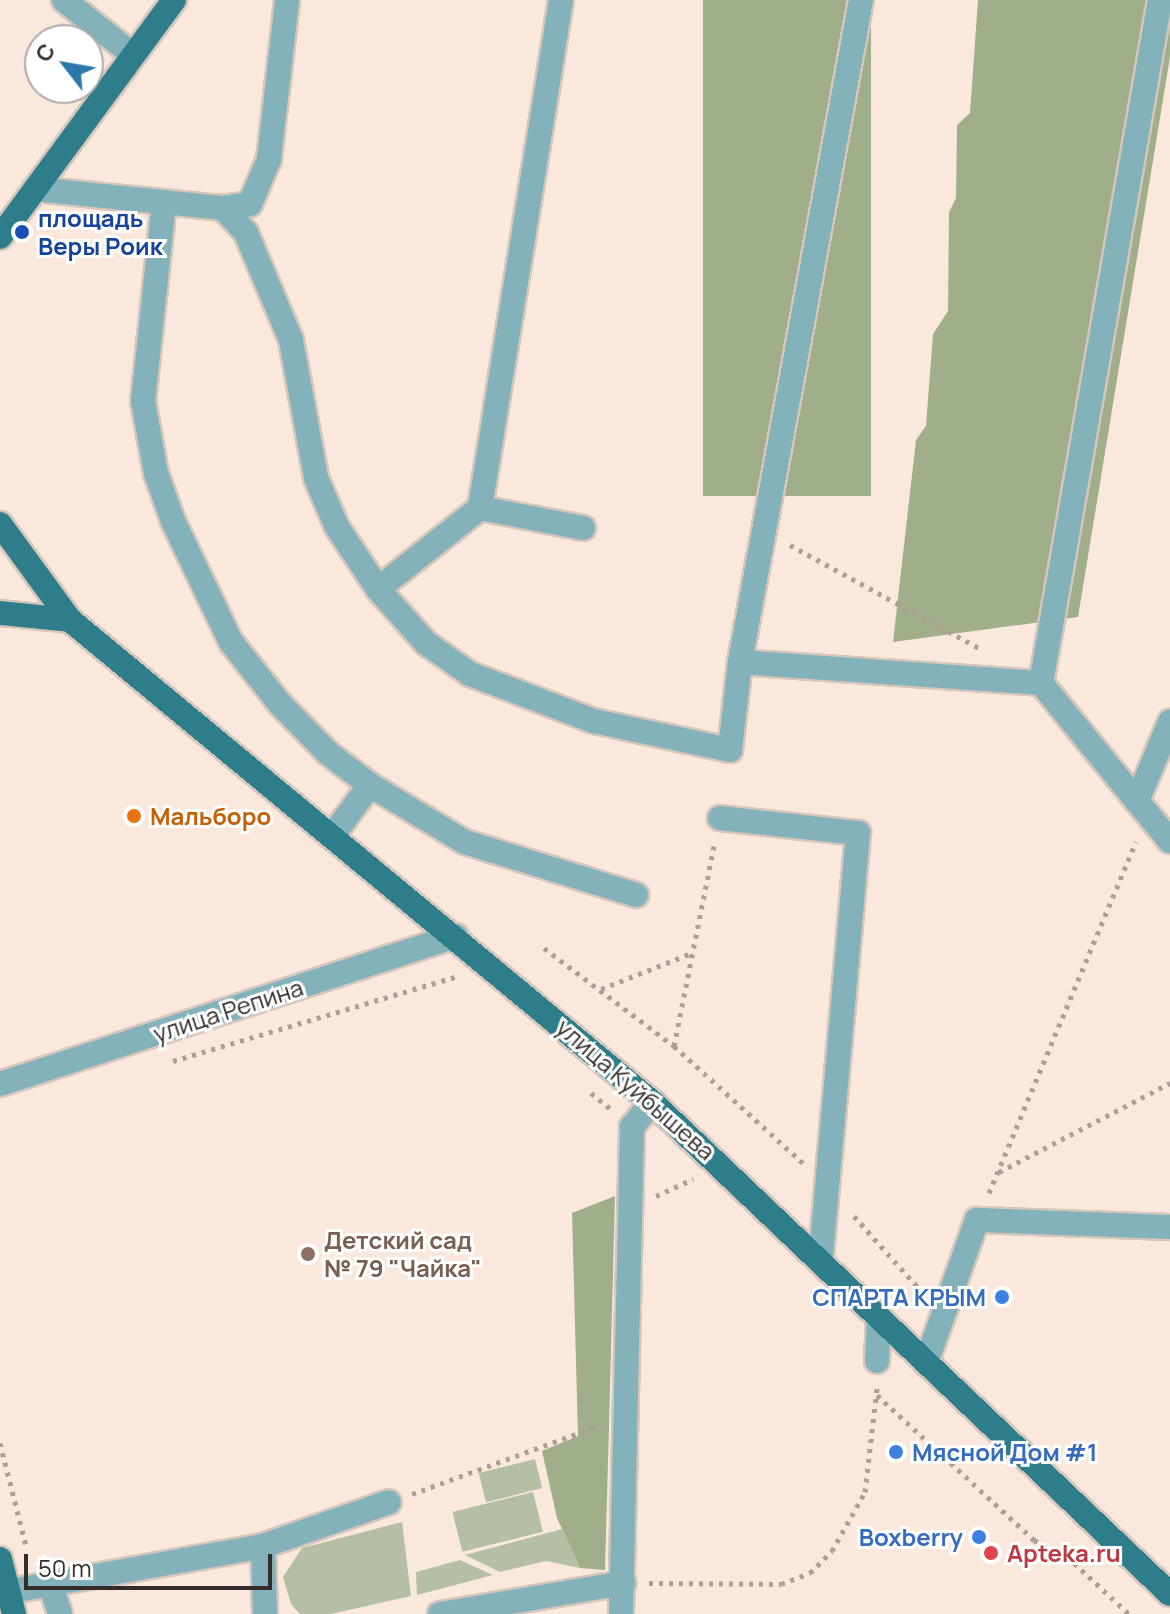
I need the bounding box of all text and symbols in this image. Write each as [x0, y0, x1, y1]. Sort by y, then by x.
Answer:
north arrow [24, 24, 104, 104]
text: С [28, 38, 62, 67]
place label: площадь Веры Роик [38, 204, 163, 260]
marker: площадь Веры Роик [13, 223, 31, 241]
place label: Мальборо [150, 802, 271, 830]
marker: Мальборо [125, 807, 143, 825]
street label: улица Репина [149, 972, 307, 1048]
street label: улица Куйбышева [551, 1012, 721, 1166]
place label: Детский сад № 79 "Чайка" [324, 1226, 482, 1282]
marker: Детский сад № 79 "Чайка" [299, 1245, 317, 1263]
place label: СПАРТА КРЫМ [812, 1283, 986, 1311]
marker: СПАРТА КРЫМ [993, 1288, 1011, 1306]
place label: Мясной Дом #1 [912, 1438, 1097, 1466]
marker: Мясной Дом #1 [887, 1443, 905, 1461]
place label: Boxberry [859, 1523, 963, 1551]
marker: Boxberry [970, 1528, 988, 1546]
scale bar [28, 1538, 276, 1588]
place label: Apteka.ru [1007, 1539, 1121, 1567]
marker: Apteka.ru [982, 1544, 1000, 1562]
text: 50 m [38, 1551, 92, 1584]

